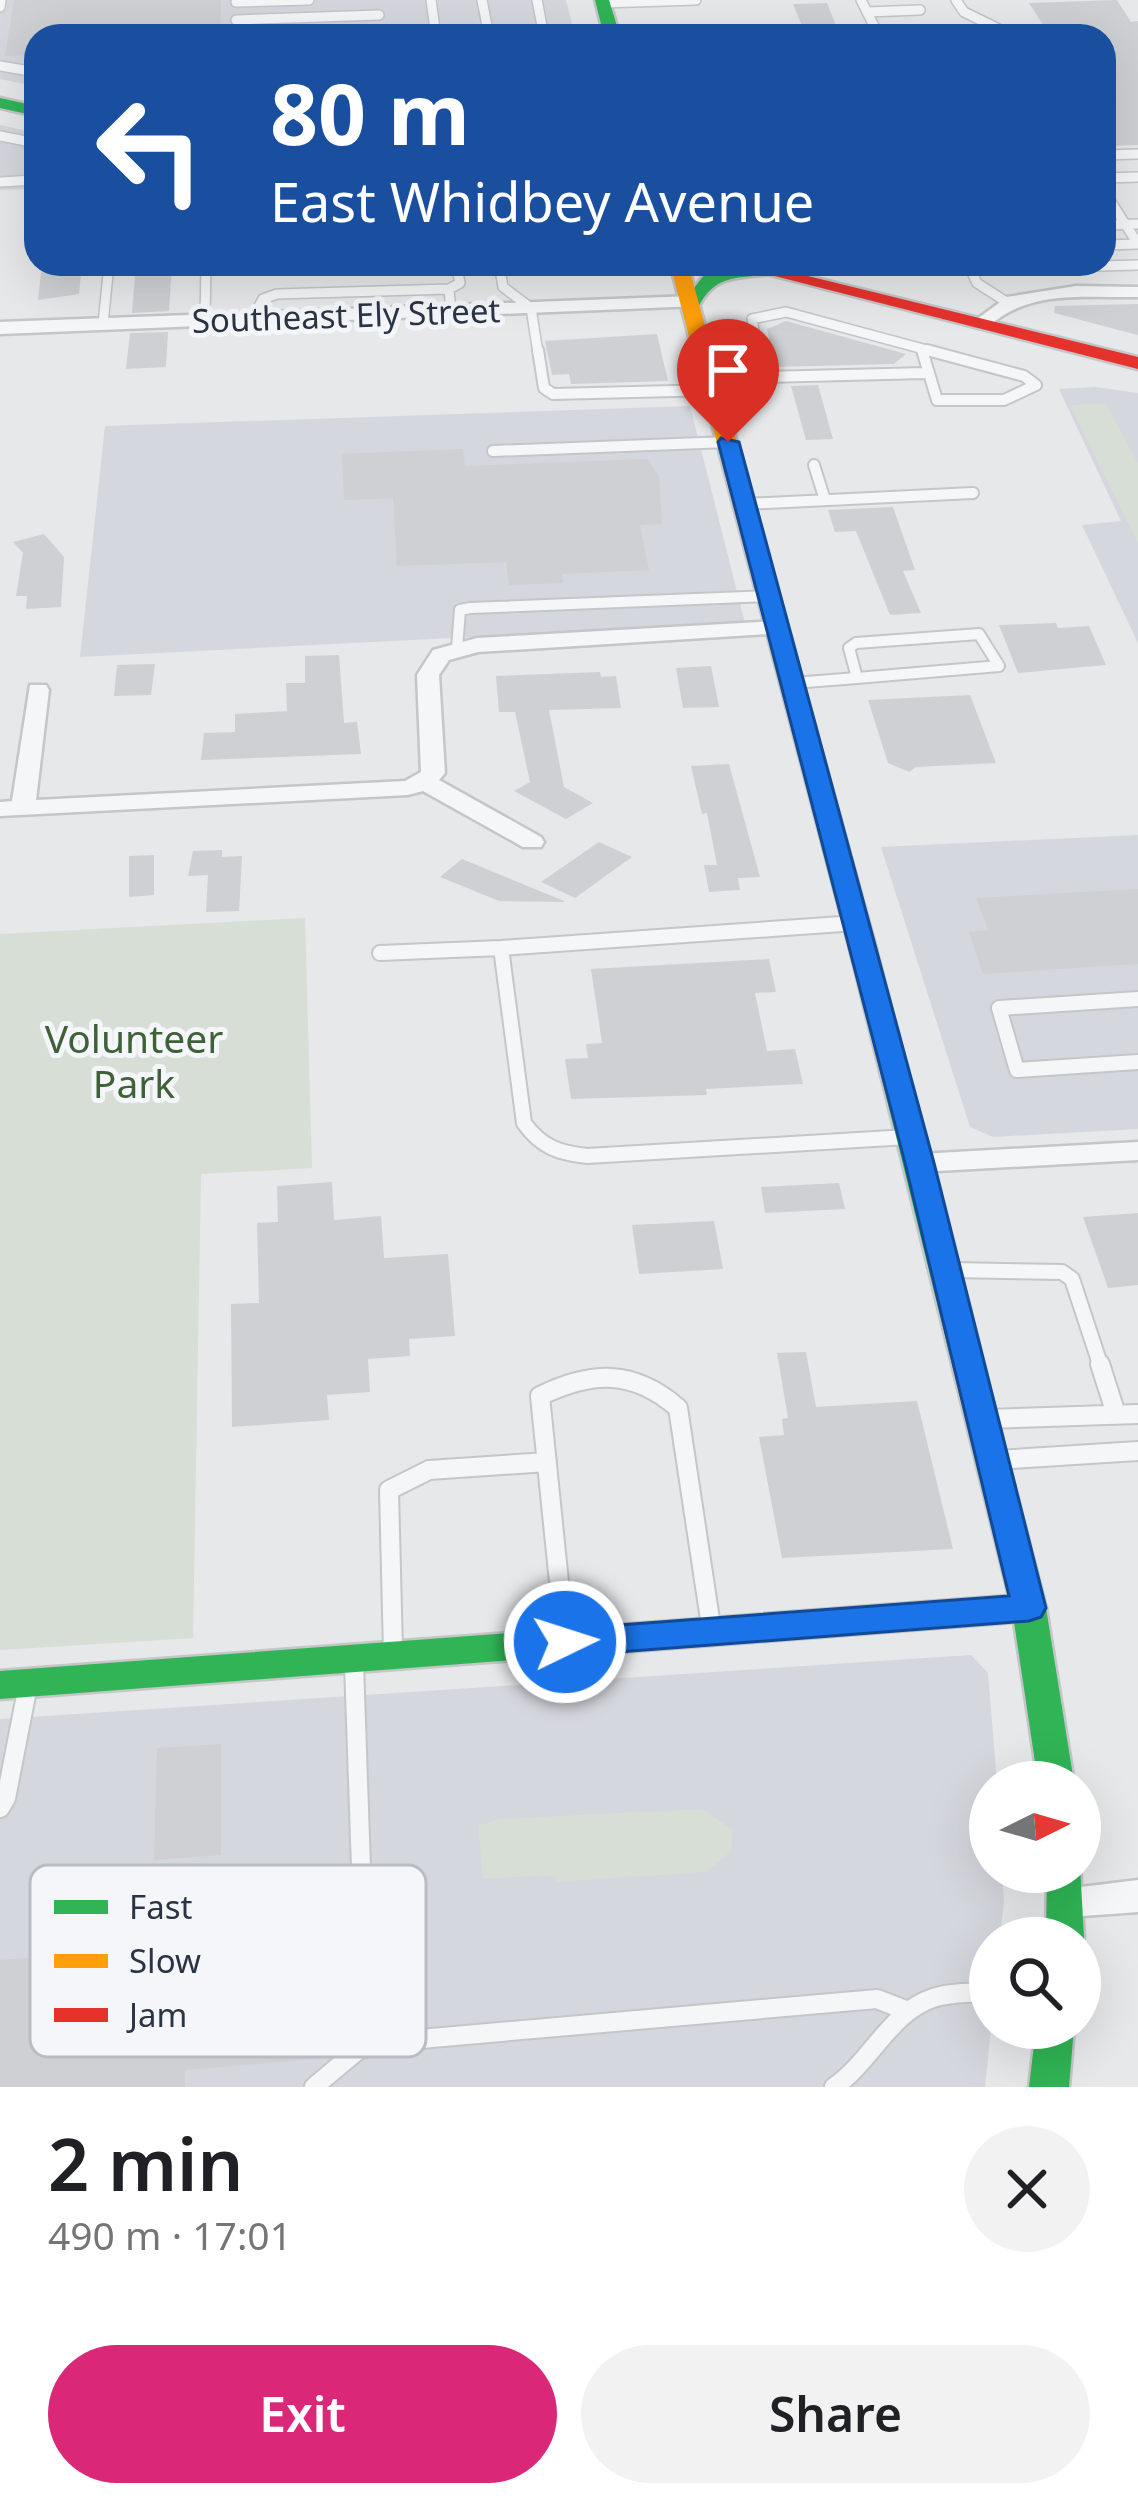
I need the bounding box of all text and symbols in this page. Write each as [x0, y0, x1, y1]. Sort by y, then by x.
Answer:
text: 80 m [270, 55, 470, 170]
icon: left [72, 72, 228, 228]
text: East Whidbey Avenue [270, 164, 814, 238]
street label: Southeast Ely Street [191, 287, 501, 343]
pin [677, 319, 779, 442]
icon: arrive [695, 337, 761, 403]
park label: Volunteer Park [45, 1011, 223, 1109]
position arrow [502, 1579, 628, 1705]
north arrow [969, 1761, 1101, 1893]
map controls [969, 1761, 1101, 2049]
legend [30, 1865, 426, 2057]
text: Fast [129, 1884, 192, 1929]
button: search [969, 1917, 1101, 2049]
text: Slow [129, 1938, 201, 1983]
text: Jam [126, 1992, 187, 2037]
text: 2 min [48, 2114, 243, 2212]
button: close [964, 2126, 1090, 2252]
text: 490 m · 17:01 [48, 2208, 292, 2261]
button: Exit [48, 2345, 557, 2483]
button: Share [581, 2345, 1090, 2483]

